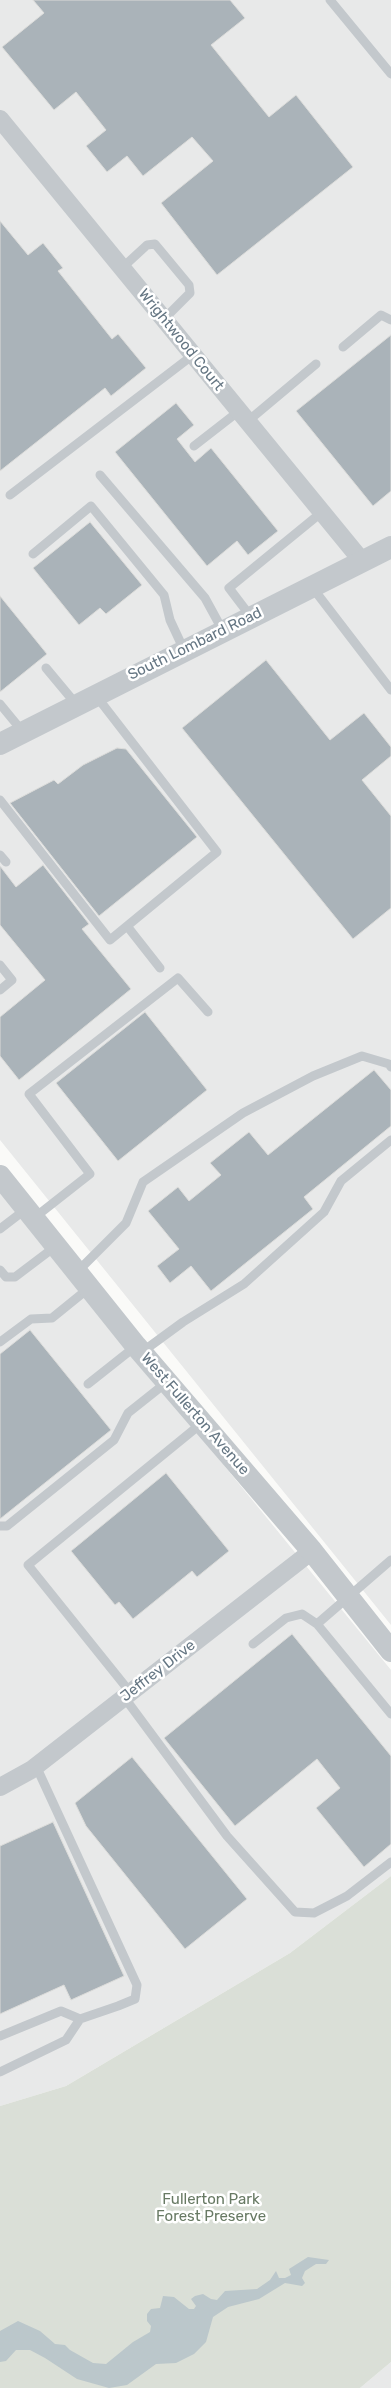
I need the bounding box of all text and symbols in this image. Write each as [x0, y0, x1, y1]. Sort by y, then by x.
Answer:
street label: Wrightwood Court [134, 285, 228, 395]
street label: South Lombard Road [125, 604, 265, 684]
street label: West Fullerton Avenue [137, 1349, 253, 1479]
street label: Jeffrey Drive [117, 1636, 199, 1706]
park label: Fullerton Park Forest Preserve [156, 2191, 266, 2226]

